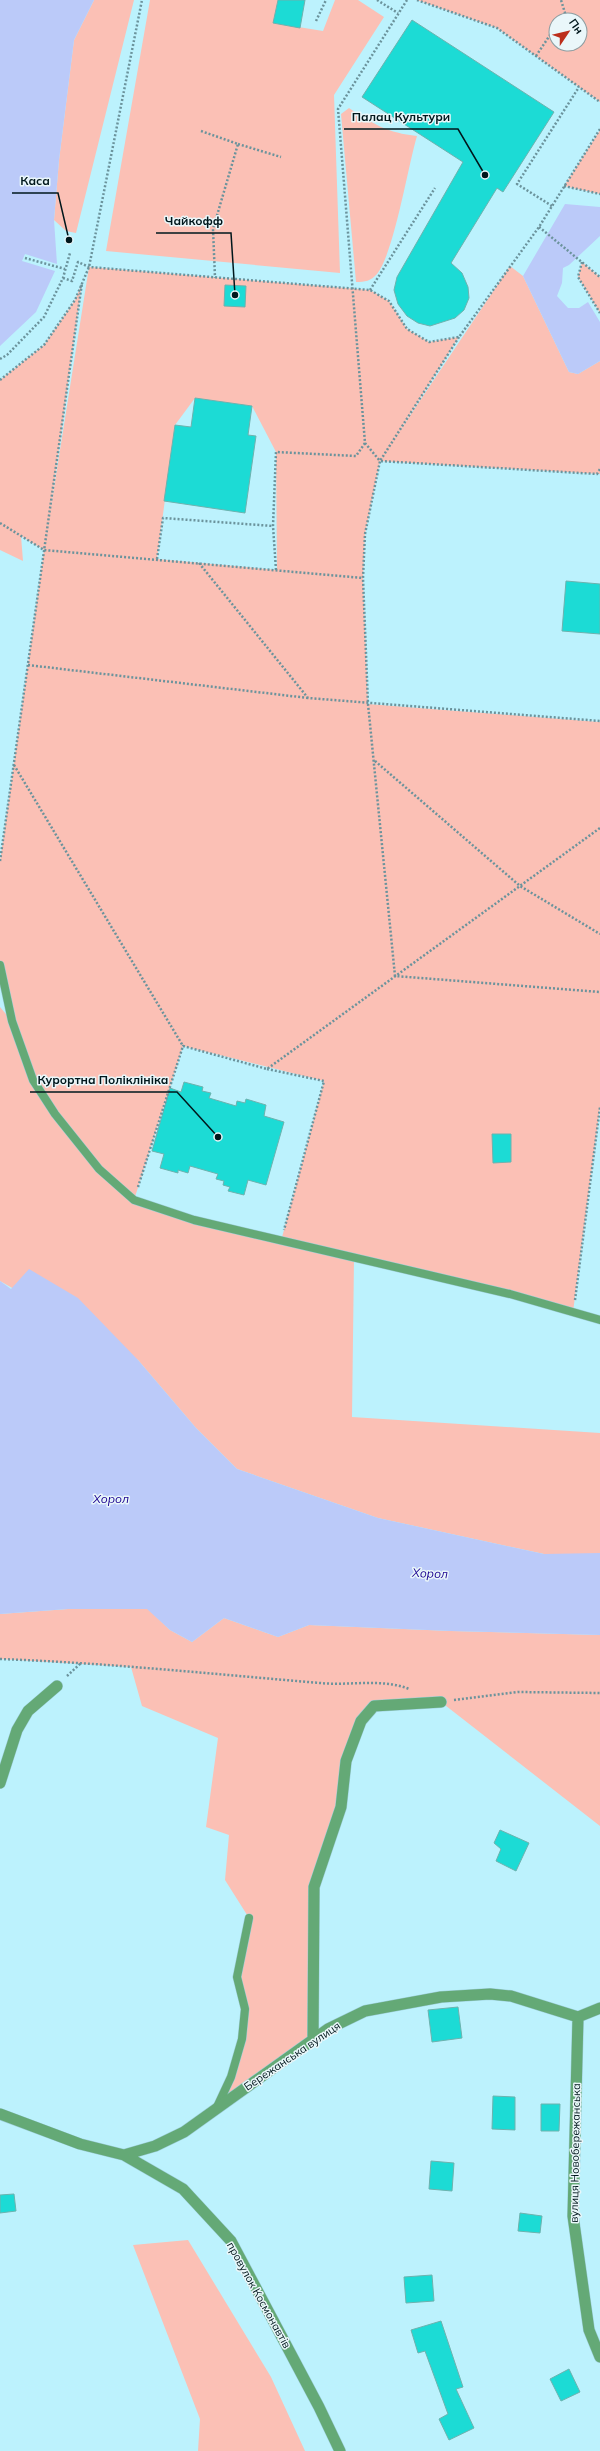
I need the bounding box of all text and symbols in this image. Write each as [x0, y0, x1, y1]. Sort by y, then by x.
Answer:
north arrow [548, 12, 588, 52]
text: Пн [566, 16, 586, 37]
callout: Палац Культури [344, 105, 458, 129]
text: Палац Культури [352, 109, 450, 124]
callout: Каса [12, 169, 58, 193]
text: Каса [20, 173, 50, 188]
callout: Чайкофф [156, 209, 231, 233]
text: Чайкофф [165, 213, 223, 228]
callout: Курортна Поліклініка [30, 1068, 177, 1092]
text: Курортна Поліклініка [38, 1072, 168, 1087]
water label: Хорол [92, 1491, 129, 1506]
water label: Хорол [411, 1565, 448, 1581]
street label: Бережанська вулиця [241, 2019, 343, 2093]
street label: вулиця Новобережанська [567, 2083, 583, 2223]
street label: провулок Космонавтів [224, 2239, 294, 2351]

